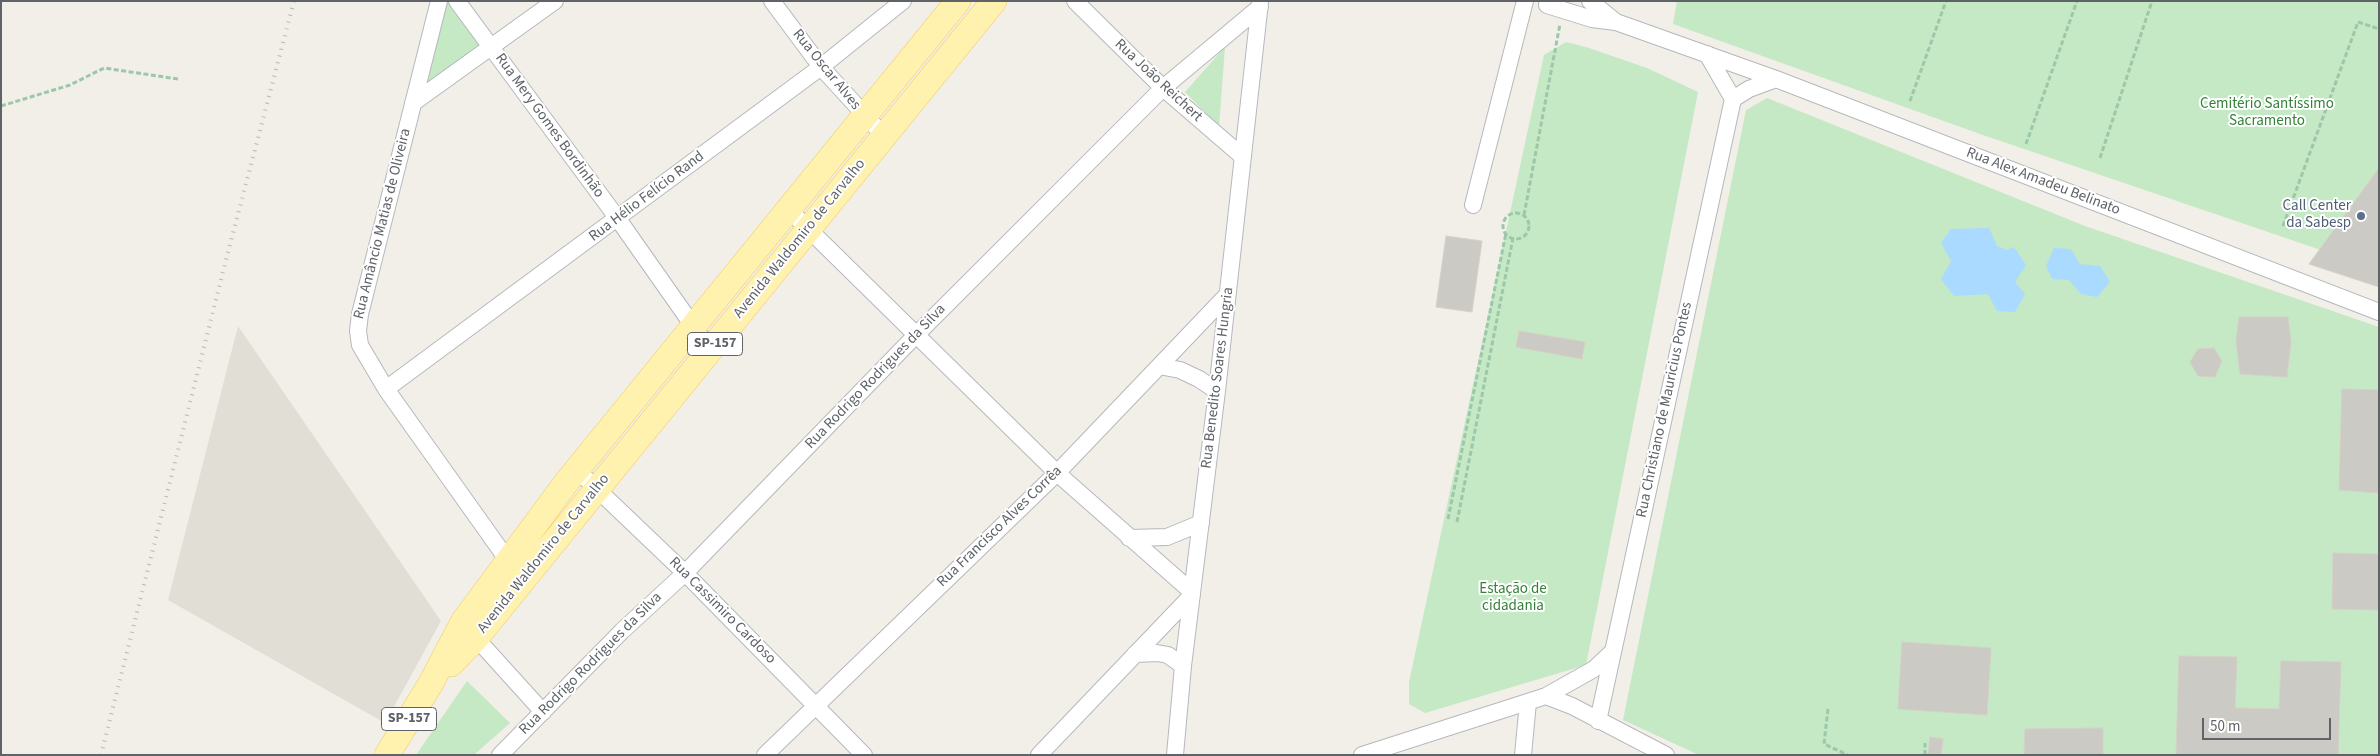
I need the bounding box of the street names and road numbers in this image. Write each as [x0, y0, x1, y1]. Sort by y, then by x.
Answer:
street label: Rua Oscar Alves [788, 26, 864, 114]
street label: Rua João Reichert [1110, 36, 1206, 126]
street label: Rua Mery Gomes Bordinhão [491, 50, 607, 202]
street label: Rua Amâncio Matias de Oliveira [351, 127, 415, 321]
street label: Rua Alex Amadeu Belinato [1963, 144, 2123, 220]
street label: Rua Hélio Felício Rand [586, 148, 708, 246]
street label: Avenida Waldomiro de Carvalho [730, 156, 870, 322]
street label: Rua Benedito Soares Hungria [1198, 286, 1238, 470]
street label: Rua Rodrigo Rodrigues da Silva [802, 301, 950, 453]
street label: Rua Christiano de Mauricius Pontes [1633, 301, 1697, 519]
road number: SP-157 [688, 332, 742, 356]
street label: Rua Francisco Alves Corrêa [934, 463, 1066, 591]
street label: Avenida Waldomiro de Carvalho [474, 471, 614, 637]
street label: Rua Cassimiro Cardoso [665, 554, 779, 668]
street label: Rua Rodrigo Rodrigues da Silva [516, 589, 666, 739]
road number: SP-157 [382, 708, 436, 731]

